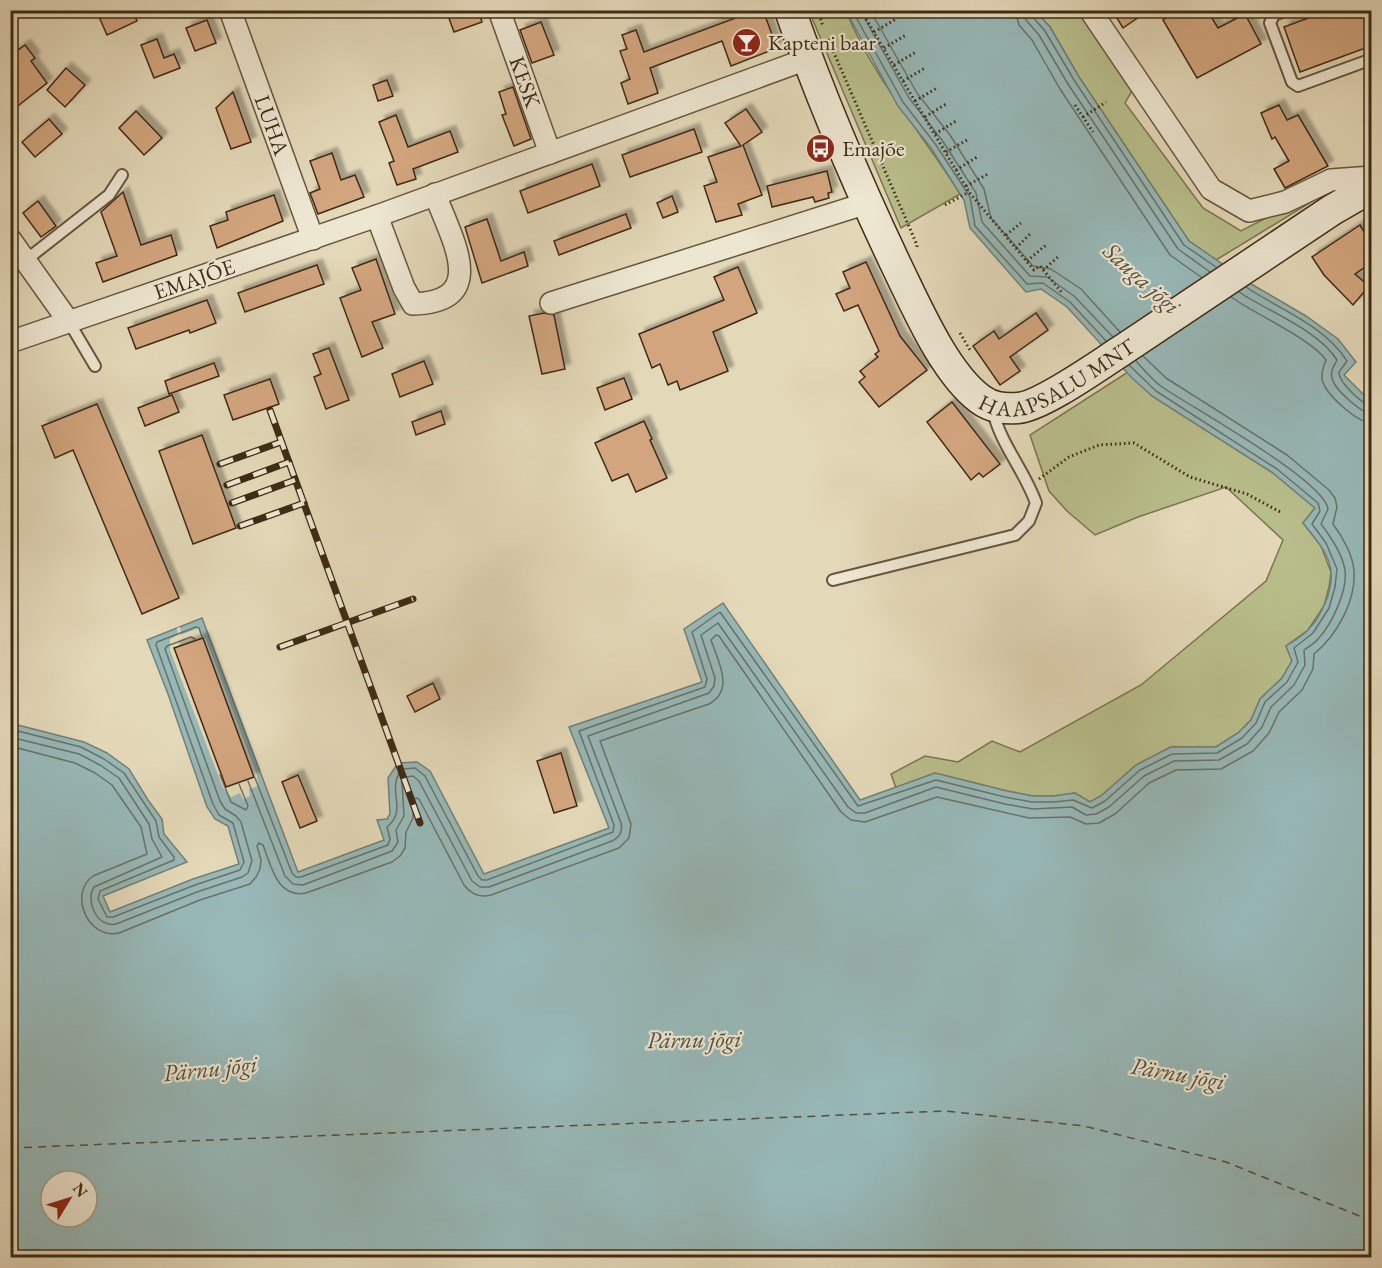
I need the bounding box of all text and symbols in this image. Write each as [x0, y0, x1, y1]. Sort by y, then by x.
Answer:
bar icon: Kapteni baar [731, 26, 763, 58]
place label: Kapteni baar [768, 28, 877, 57]
street label: KESK [502, 52, 548, 113]
street label: LUHA [248, 91, 297, 160]
bus stop icon: Emajõe [805, 132, 837, 164]
place label: Emajõe [842, 134, 905, 163]
water label: Sauga jõgi [1096, 235, 1188, 321]
street label: EMAJÕE [150, 252, 238, 306]
street label: HAAPSALU MNT [974, 331, 1141, 423]
water label: Pärnu jõgi [646, 1023, 743, 1055]
water label: Pärnu jõgi [161, 1048, 260, 1088]
water label: Pärnu jõgi [1129, 1049, 1228, 1097]
north arrow [39, 1169, 99, 1229]
text: N [68, 1179, 93, 1202]

